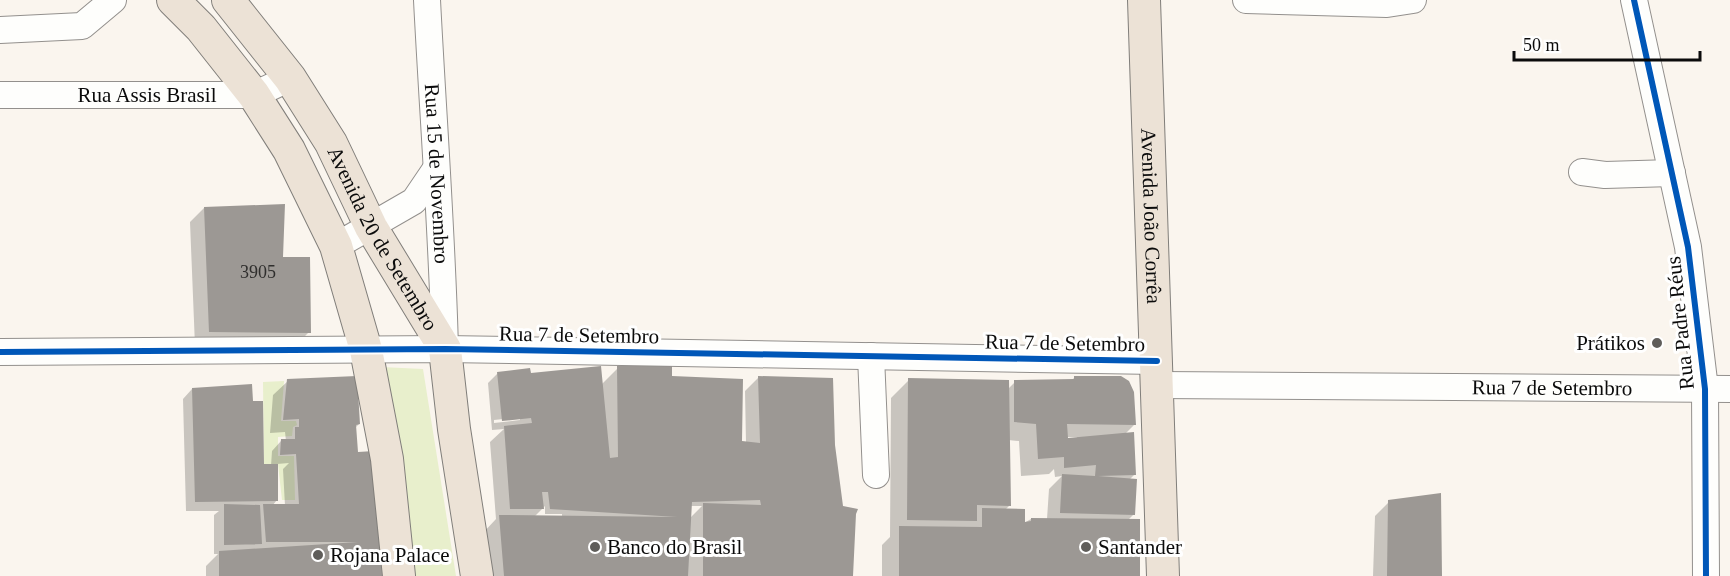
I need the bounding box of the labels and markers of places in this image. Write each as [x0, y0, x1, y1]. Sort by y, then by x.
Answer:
place label: Prátikos [1576, 331, 1645, 355]
marker: Prátikos [1650, 336, 1664, 350]
place label: Banco do Brasil [607, 535, 742, 559]
place label: Santander [1098, 535, 1182, 559]
marker: Banco do Brasil [588, 540, 602, 554]
marker: Santander [1079, 540, 1093, 554]
place label: Rojana Palace [330, 543, 450, 567]
marker: Rojana Palace [311, 548, 325, 562]

